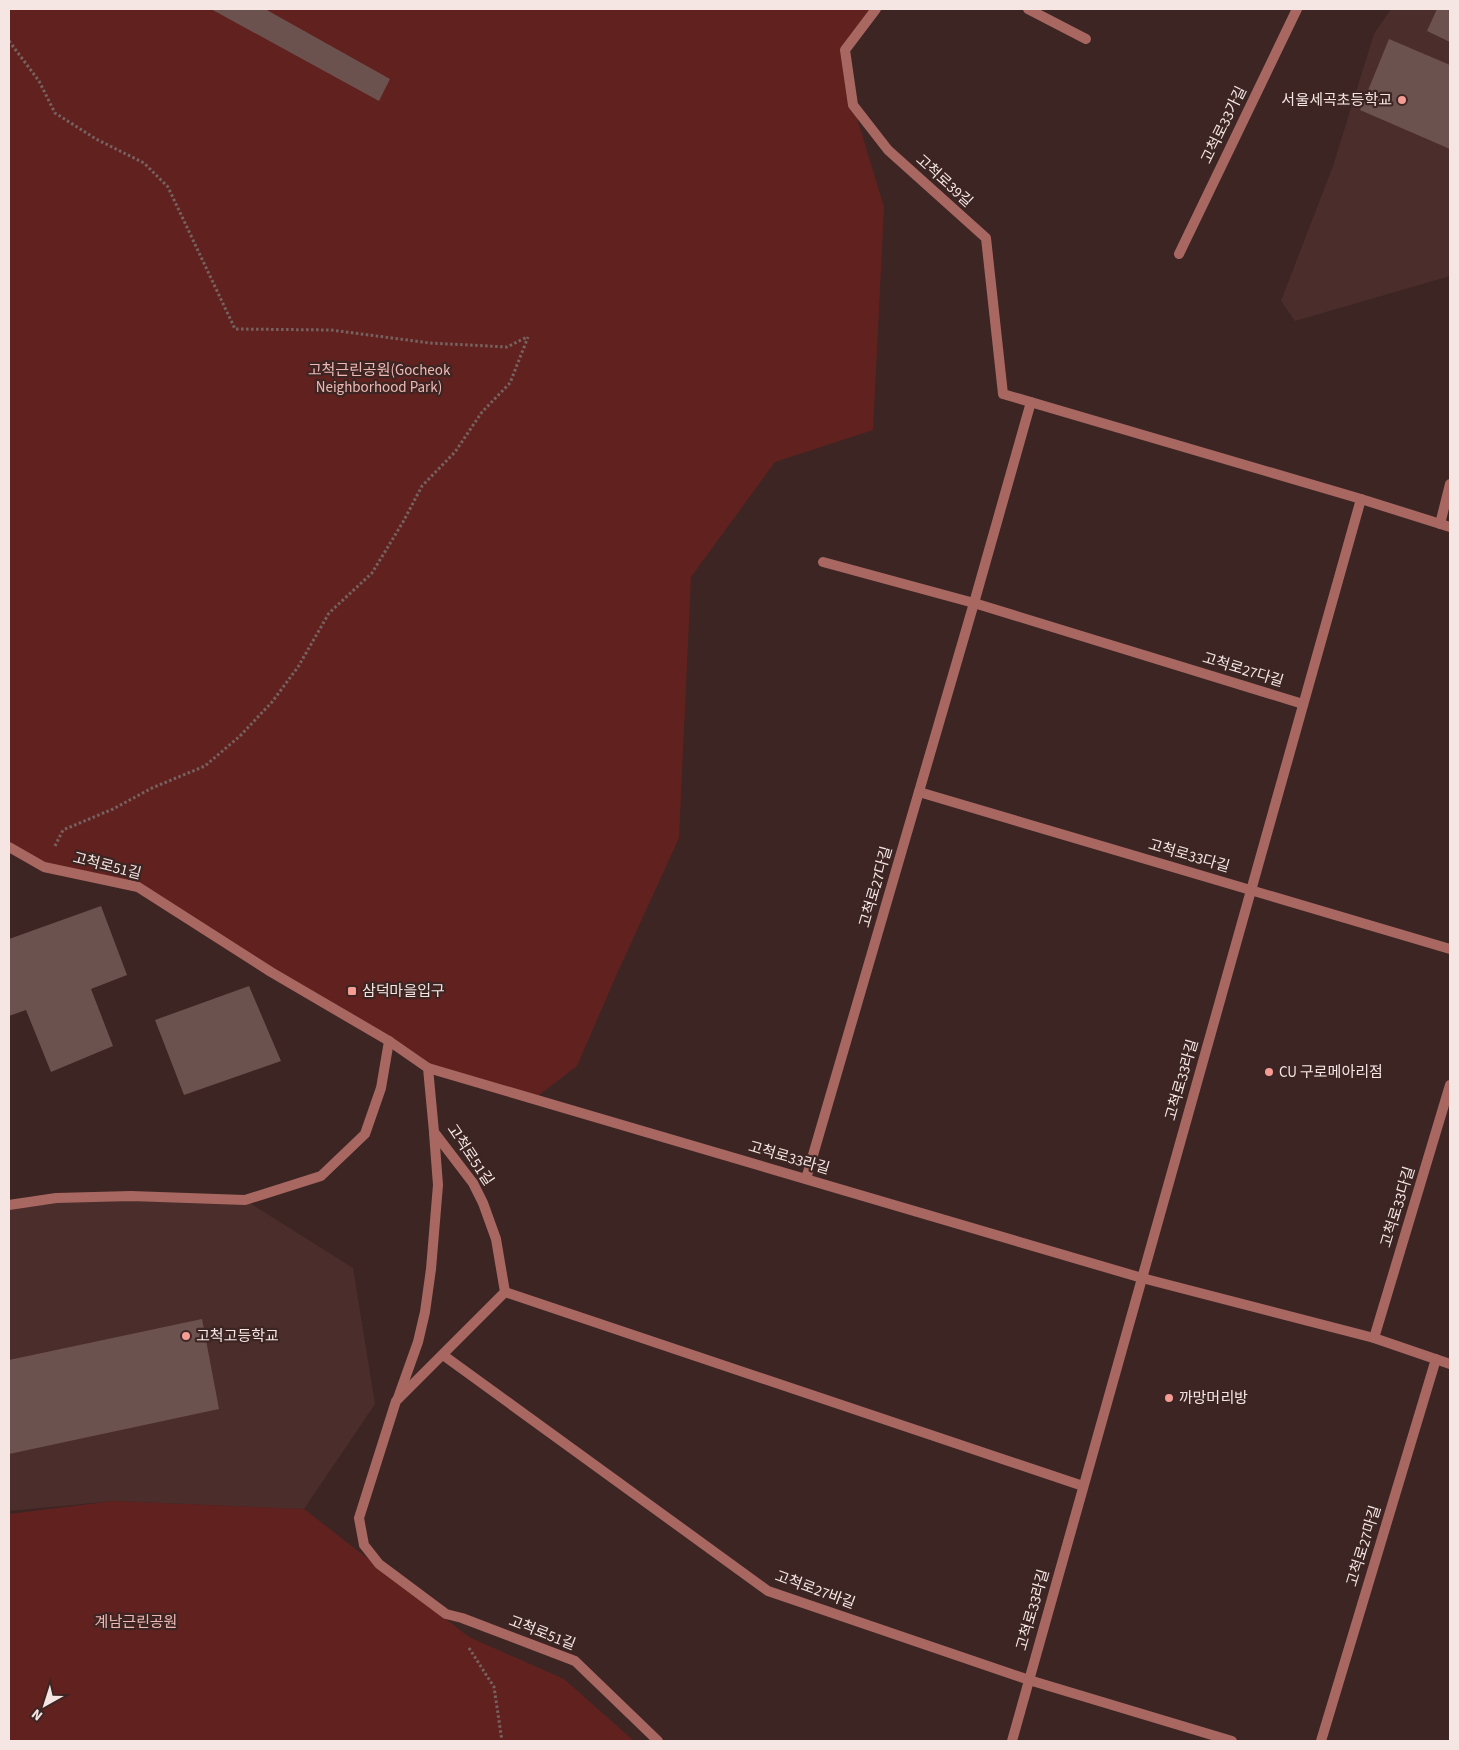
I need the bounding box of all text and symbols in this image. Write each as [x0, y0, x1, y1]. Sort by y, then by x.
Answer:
street label: 고척로33가길 [1196, 83, 1252, 167]
place label: 서울세곡초등학교 [1282, 90, 1392, 111]
marker: 서울세곡초등학교 [1396, 94, 1408, 106]
street label: 고척로39길 [911, 150, 977, 212]
park label: 고척근린공원(Gocheok Neighborhood Park) [308, 360, 451, 398]
street label: 고척로27다길 [1200, 648, 1286, 692]
street label: 고척로33다길 [1146, 834, 1232, 878]
street label: 고척로27다길 [854, 844, 898, 930]
street label: 고척로51길 [70, 847, 144, 885]
place label: 삼덕마을입구 [362, 981, 445, 1002]
marker: 삼덕마을입구 [346, 985, 358, 997]
street label: 고척로33라길 [1160, 1037, 1204, 1123]
place label: CU 구로메아리점 [1279, 1062, 1383, 1083]
marker: CU 구로메아리점 [1263, 1066, 1275, 1078]
street label: 고척로51길 [442, 1120, 498, 1190]
street label: 고척로33라길 [746, 1136, 832, 1180]
street label: 고척로33다길 [1376, 1164, 1420, 1250]
place label: 고척고등학교 [196, 1326, 279, 1347]
marker: 고척고등학교 [180, 1330, 192, 1342]
place label: 까망머리방 [1179, 1388, 1248, 1409]
marker: 까망머리방 [1163, 1392, 1175, 1404]
street label: 고척로27마길 [1342, 1503, 1386, 1589]
street label: 고척로27바길 [772, 1566, 858, 1614]
street label: 고척로33라길 [1011, 1567, 1055, 1653]
street label: 고척로51길 [506, 1611, 578, 1655]
park label: 계남근린공원 [95, 1612, 177, 1633]
north arrow [20, 1680, 70, 1730]
text: N [28, 1704, 47, 1725]

